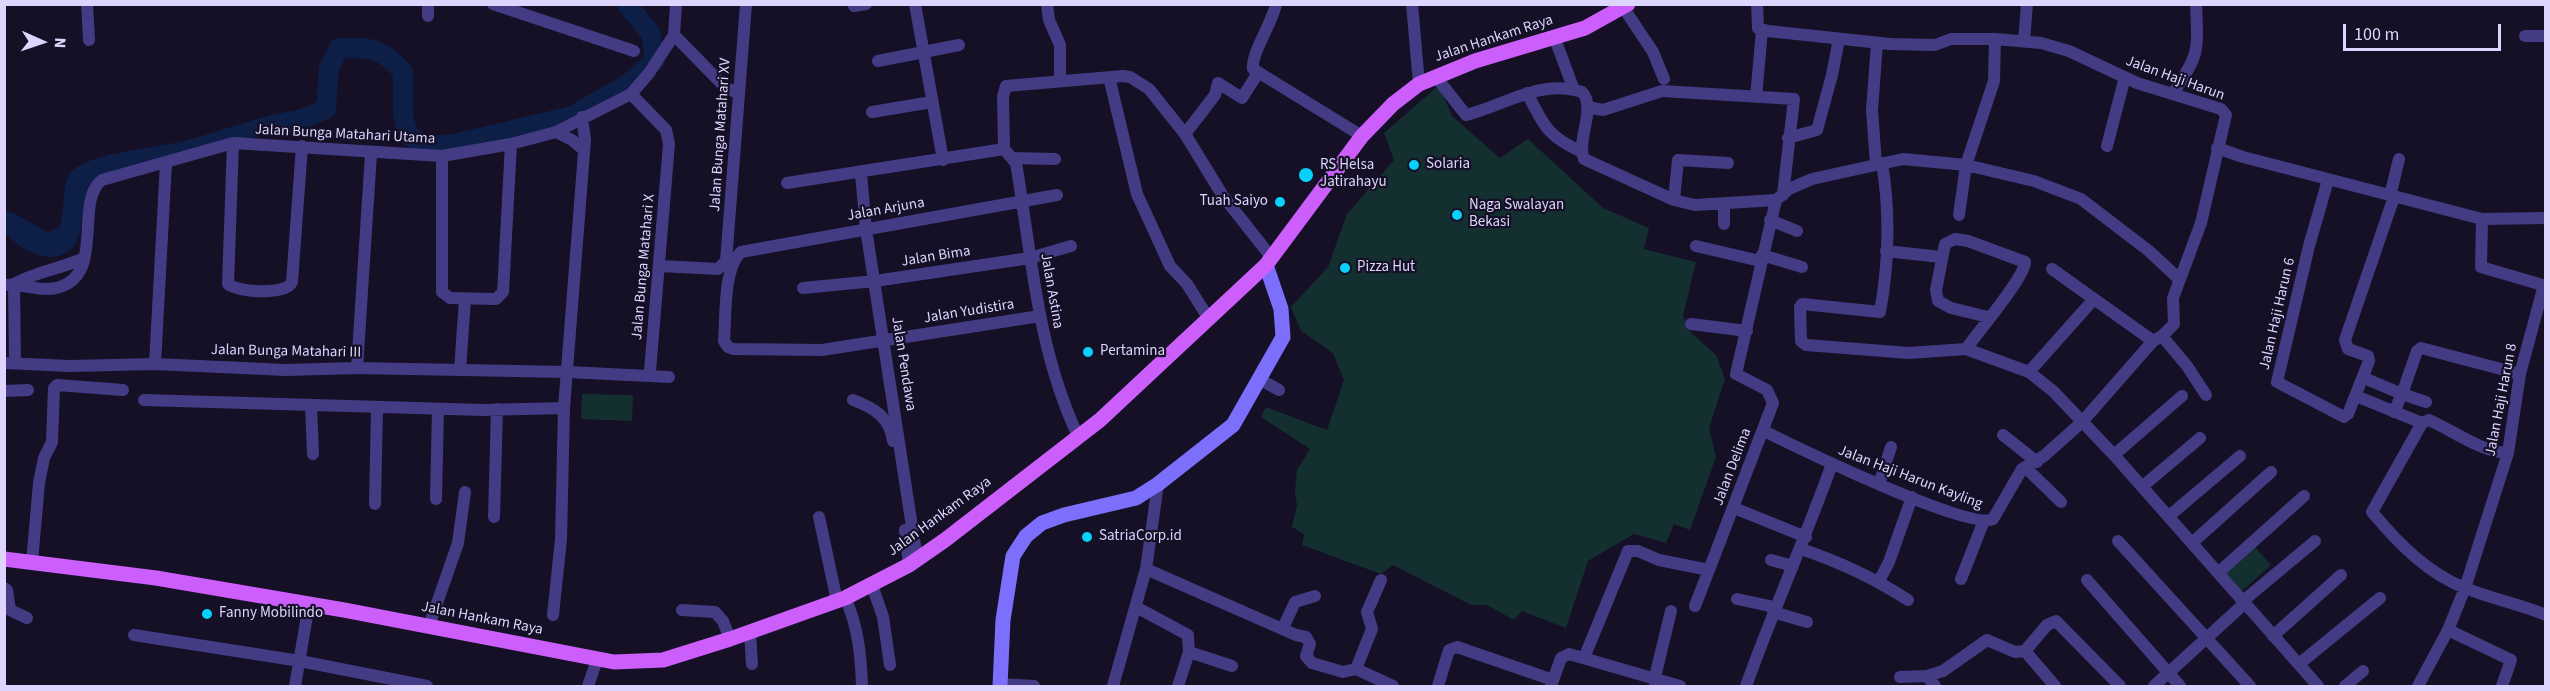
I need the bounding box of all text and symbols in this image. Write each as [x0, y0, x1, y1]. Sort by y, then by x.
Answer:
street label: Jalan Hankam Raya [1433, 11, 1555, 67]
north arrow [12, 12, 72, 72]
scale bar [2346, 12, 2504, 50]
text: 100 m [2354, 22, 2399, 47]
text: N [49, 37, 71, 49]
street label: Jalan Haji Harun [2123, 53, 2227, 105]
street label: Jalan Bunga Matahari XV [707, 58, 735, 212]
street label: Jalan Bunga Matahari Utama [254, 121, 436, 149]
place label: Solaria [1426, 156, 1470, 174]
place label: RS Helsa Jatirahayu [1320, 157, 1387, 192]
marker: Solaria [1407, 158, 1421, 172]
marker: RS Helsa Jatirahayu [1297, 166, 1315, 184]
street label: Jalan Bunga Matahari X [629, 193, 659, 341]
place label: Tuah Saiyo [1199, 193, 1268, 211]
street label: Jalan Arjuna [846, 194, 926, 226]
marker: Tuah Saiyo [1273, 195, 1287, 209]
place label: Naga Swalayan Bekasi [1469, 197, 1564, 232]
marker: Naga Swalayan Bekasi [1450, 208, 1464, 222]
street label: Jalan Bima [900, 243, 972, 271]
street label: Jalan Astina [1036, 252, 1066, 330]
street label: Jalan Haji Harun 6 [2256, 256, 2300, 372]
place label: Pizza Hut [1357, 259, 1415, 277]
marker: Pizza Hut [1338, 261, 1352, 275]
street label: Jalan Yudistira [923, 296, 1015, 328]
street label: Jalan Pendawa [887, 316, 919, 412]
street label: Jalan Bunga Matahari III [211, 342, 361, 362]
street label: Jalan Haji Harun 8 [2482, 342, 2522, 458]
place label: Pertamina [1100, 343, 1165, 361]
marker: Pertamina [1081, 345, 1095, 359]
street label: Jalan Delima [1710, 426, 1756, 508]
street label: Jalan Haji Harun Kayling [1835, 442, 1985, 514]
street label: Jalan Hankam Raya [885, 473, 995, 561]
place label: SatriaCorp.id [1099, 528, 1182, 546]
marker: SatriaCorp.id [1080, 530, 1094, 544]
street label: Jalan Hankam Raya [420, 598, 544, 640]
place label: Fanny Mobilindo [219, 605, 323, 623]
marker: Fanny Mobilindo [200, 607, 214, 621]

